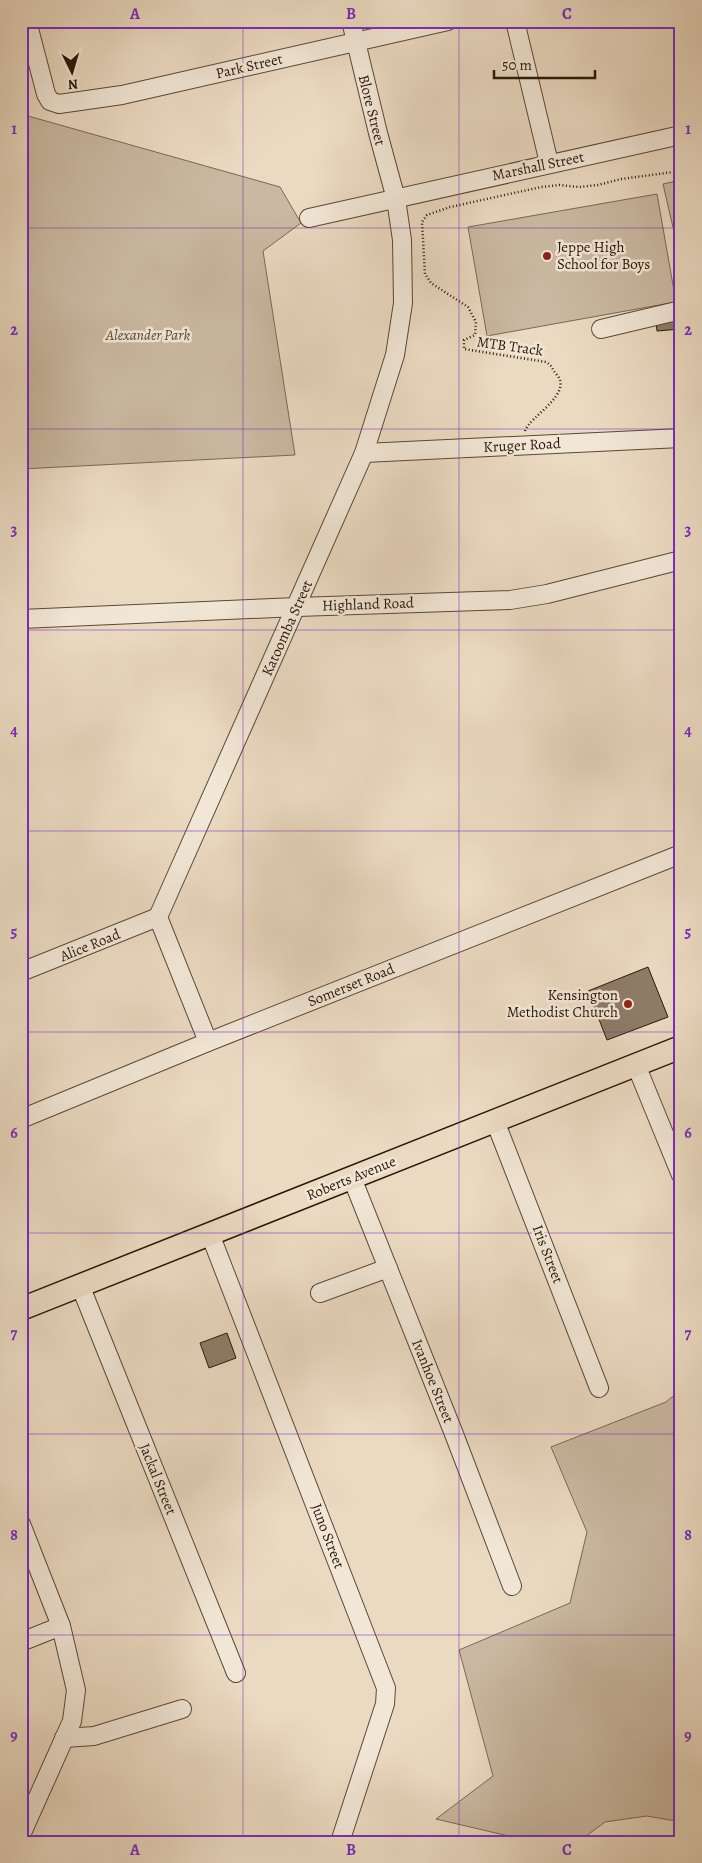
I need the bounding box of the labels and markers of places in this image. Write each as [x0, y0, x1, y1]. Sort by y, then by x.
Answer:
place label: Jeppe High School for Boys [557, 237, 650, 274]
marker: Jeppe High School for Boys [541, 250, 553, 262]
place label: Kensington Methodist Church [507, 985, 618, 1022]
marker: Kensington Methodist Church [622, 998, 634, 1010]

